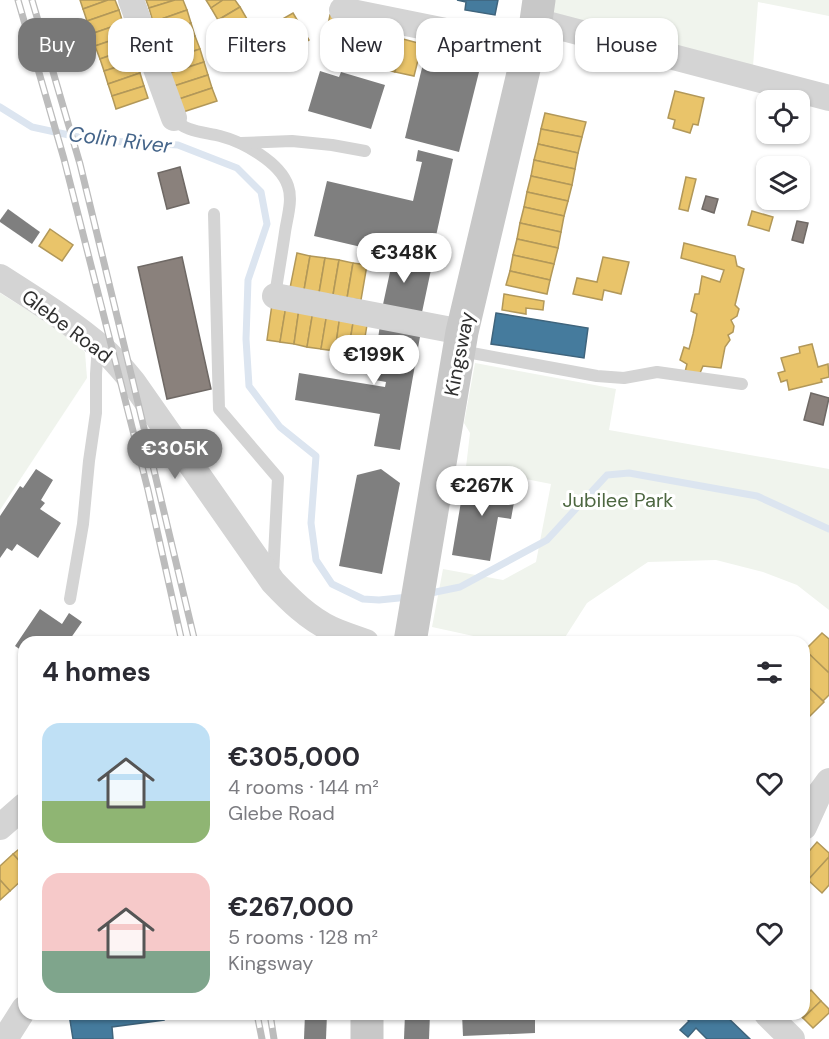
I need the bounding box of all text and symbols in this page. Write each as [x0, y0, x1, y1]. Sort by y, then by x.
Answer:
chip: Buy [18, 18, 96, 72]
chip: Rent [108, 18, 194, 72]
chip: Filters [206, 18, 308, 72]
chip: New [320, 18, 404, 72]
chip: Apartment [416, 18, 563, 72]
chip: House [575, 18, 678, 72]
map controls [756, 90, 810, 210]
button: locate [756, 90, 810, 144]
water label: Colin River [67, 120, 174, 160]
button: layers [756, 156, 810, 210]
pin: €348K [362, 233, 446, 284]
text: €348K [371, 239, 437, 265]
street label: Glebe Road [17, 283, 117, 369]
street label: Kingsway [438, 310, 480, 398]
pin: €199K [332, 335, 416, 386]
text: €199K [343, 341, 405, 367]
pin: €305K [133, 429, 217, 480]
text: €305K [141, 435, 209, 461]
pin: €267K [440, 466, 524, 517]
text: €267K [450, 472, 514, 498]
park label: Jubilee Park [563, 487, 673, 513]
text: 4 homes [42, 655, 151, 689]
icon: filters [753, 656, 786, 689]
text: €305,000 [228, 740, 360, 774]
icon: home [90, 747, 162, 819]
icon: heart [753, 767, 786, 800]
text: 4 rooms · 144 m² [228, 774, 379, 800]
text: Glebe Road [228, 800, 335, 826]
text: €267,000 [228, 890, 354, 924]
icon: home [90, 897, 162, 969]
icon: heart [753, 917, 786, 950]
text: 5 rooms · 128 m² [228, 924, 378, 950]
text: Kingsway [228, 950, 313, 976]

